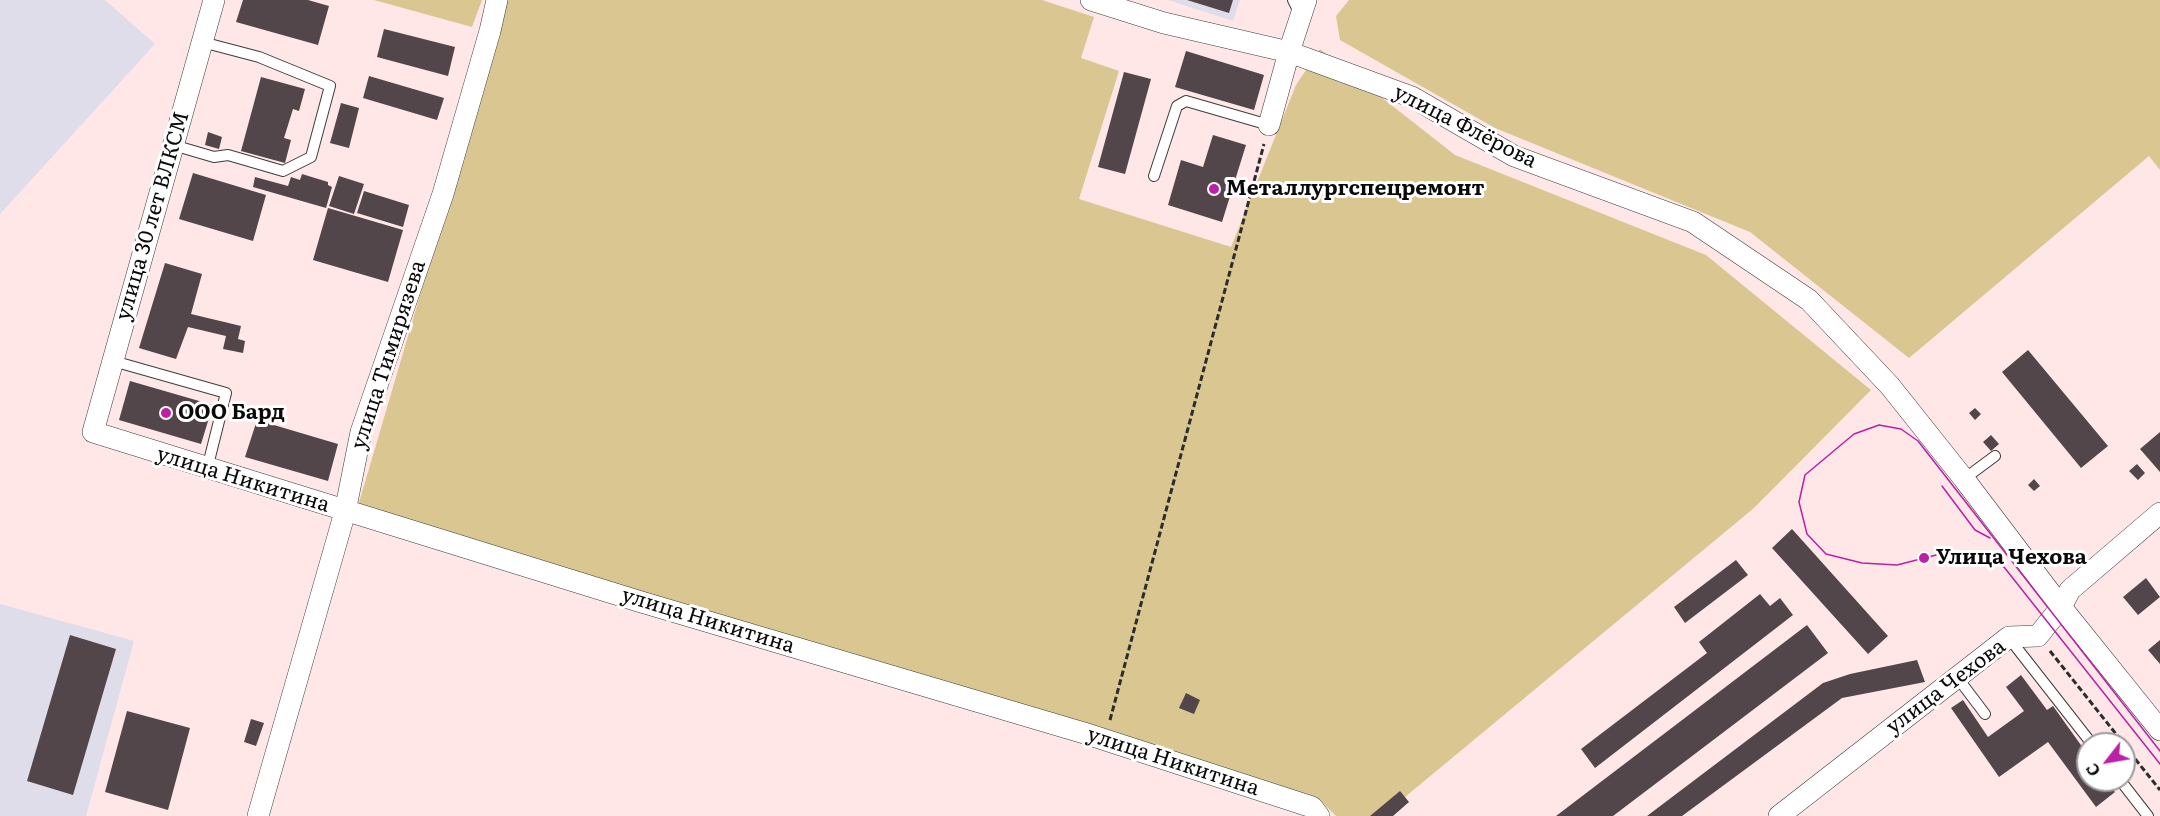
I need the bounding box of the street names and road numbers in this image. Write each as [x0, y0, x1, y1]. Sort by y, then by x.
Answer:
street label: улица Флёрова [1389, 80, 1541, 174]
street label: улица 30 лет ВЛКСМ [111, 108, 195, 324]
street label: улица Тимирязева [346, 257, 432, 453]
street label: улица Никитина [153, 442, 333, 518]
street label: улица Никитина [618, 583, 798, 659]
street label: улица Чехова [1881, 634, 2011, 740]
street label: улица Никитина [1084, 722, 1262, 802]

